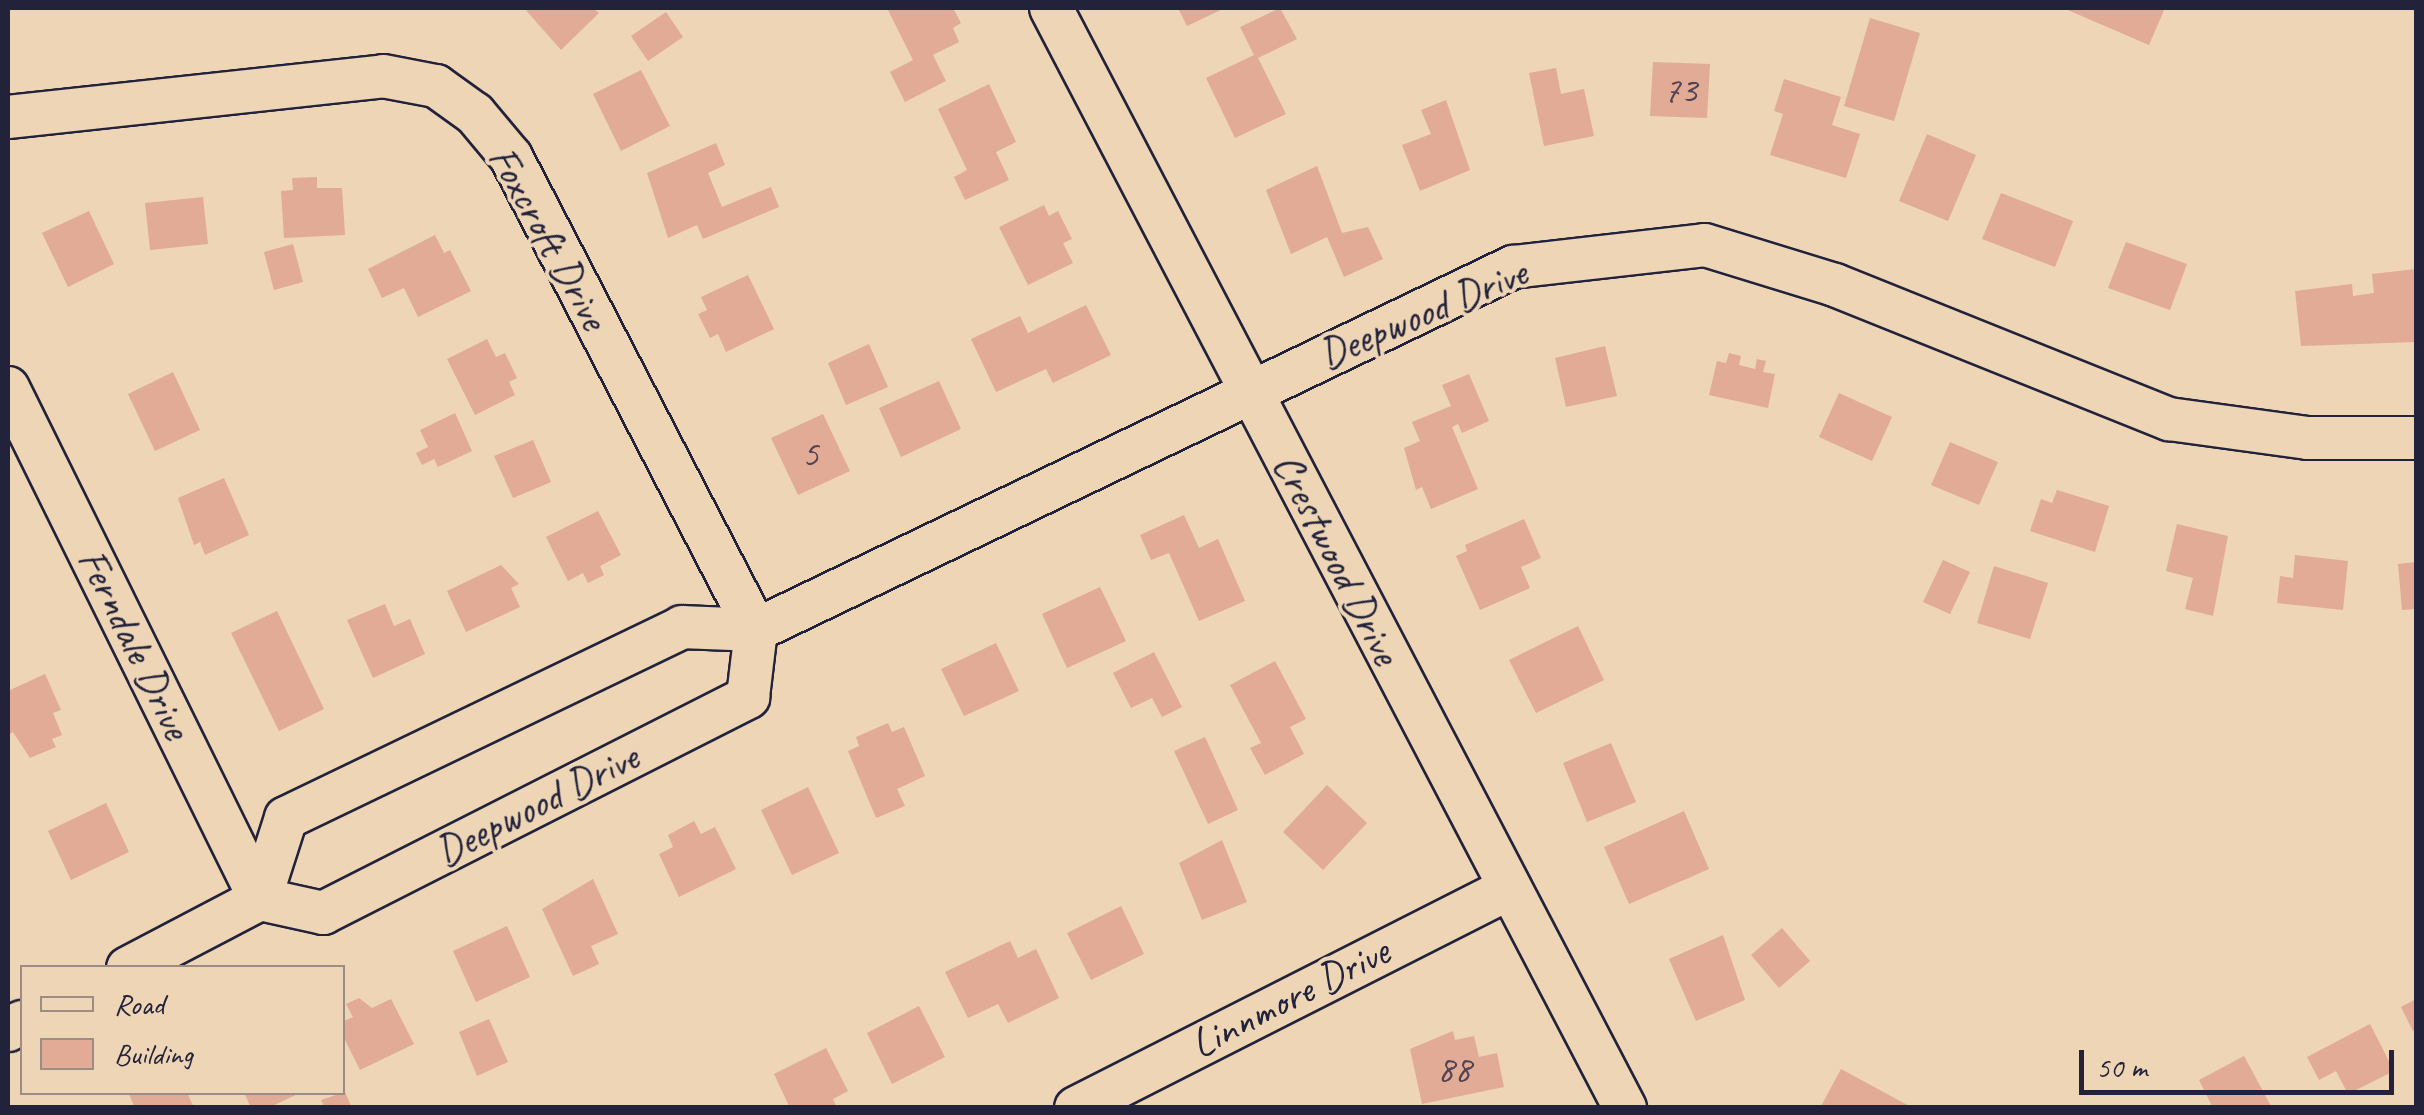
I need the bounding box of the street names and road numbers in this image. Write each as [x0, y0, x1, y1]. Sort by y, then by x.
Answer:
street label: Foxcroft Drive [477, 137, 619, 339]
street label: Deepwood Drive [1311, 248, 1535, 380]
street label: Crestwood Drive [1261, 445, 1411, 673]
street label: Ferndale Drive [66, 540, 202, 748]
street label: Deepwood Drive [427, 732, 647, 878]
street label: Linnmore Drive [1182, 926, 1398, 1070]

